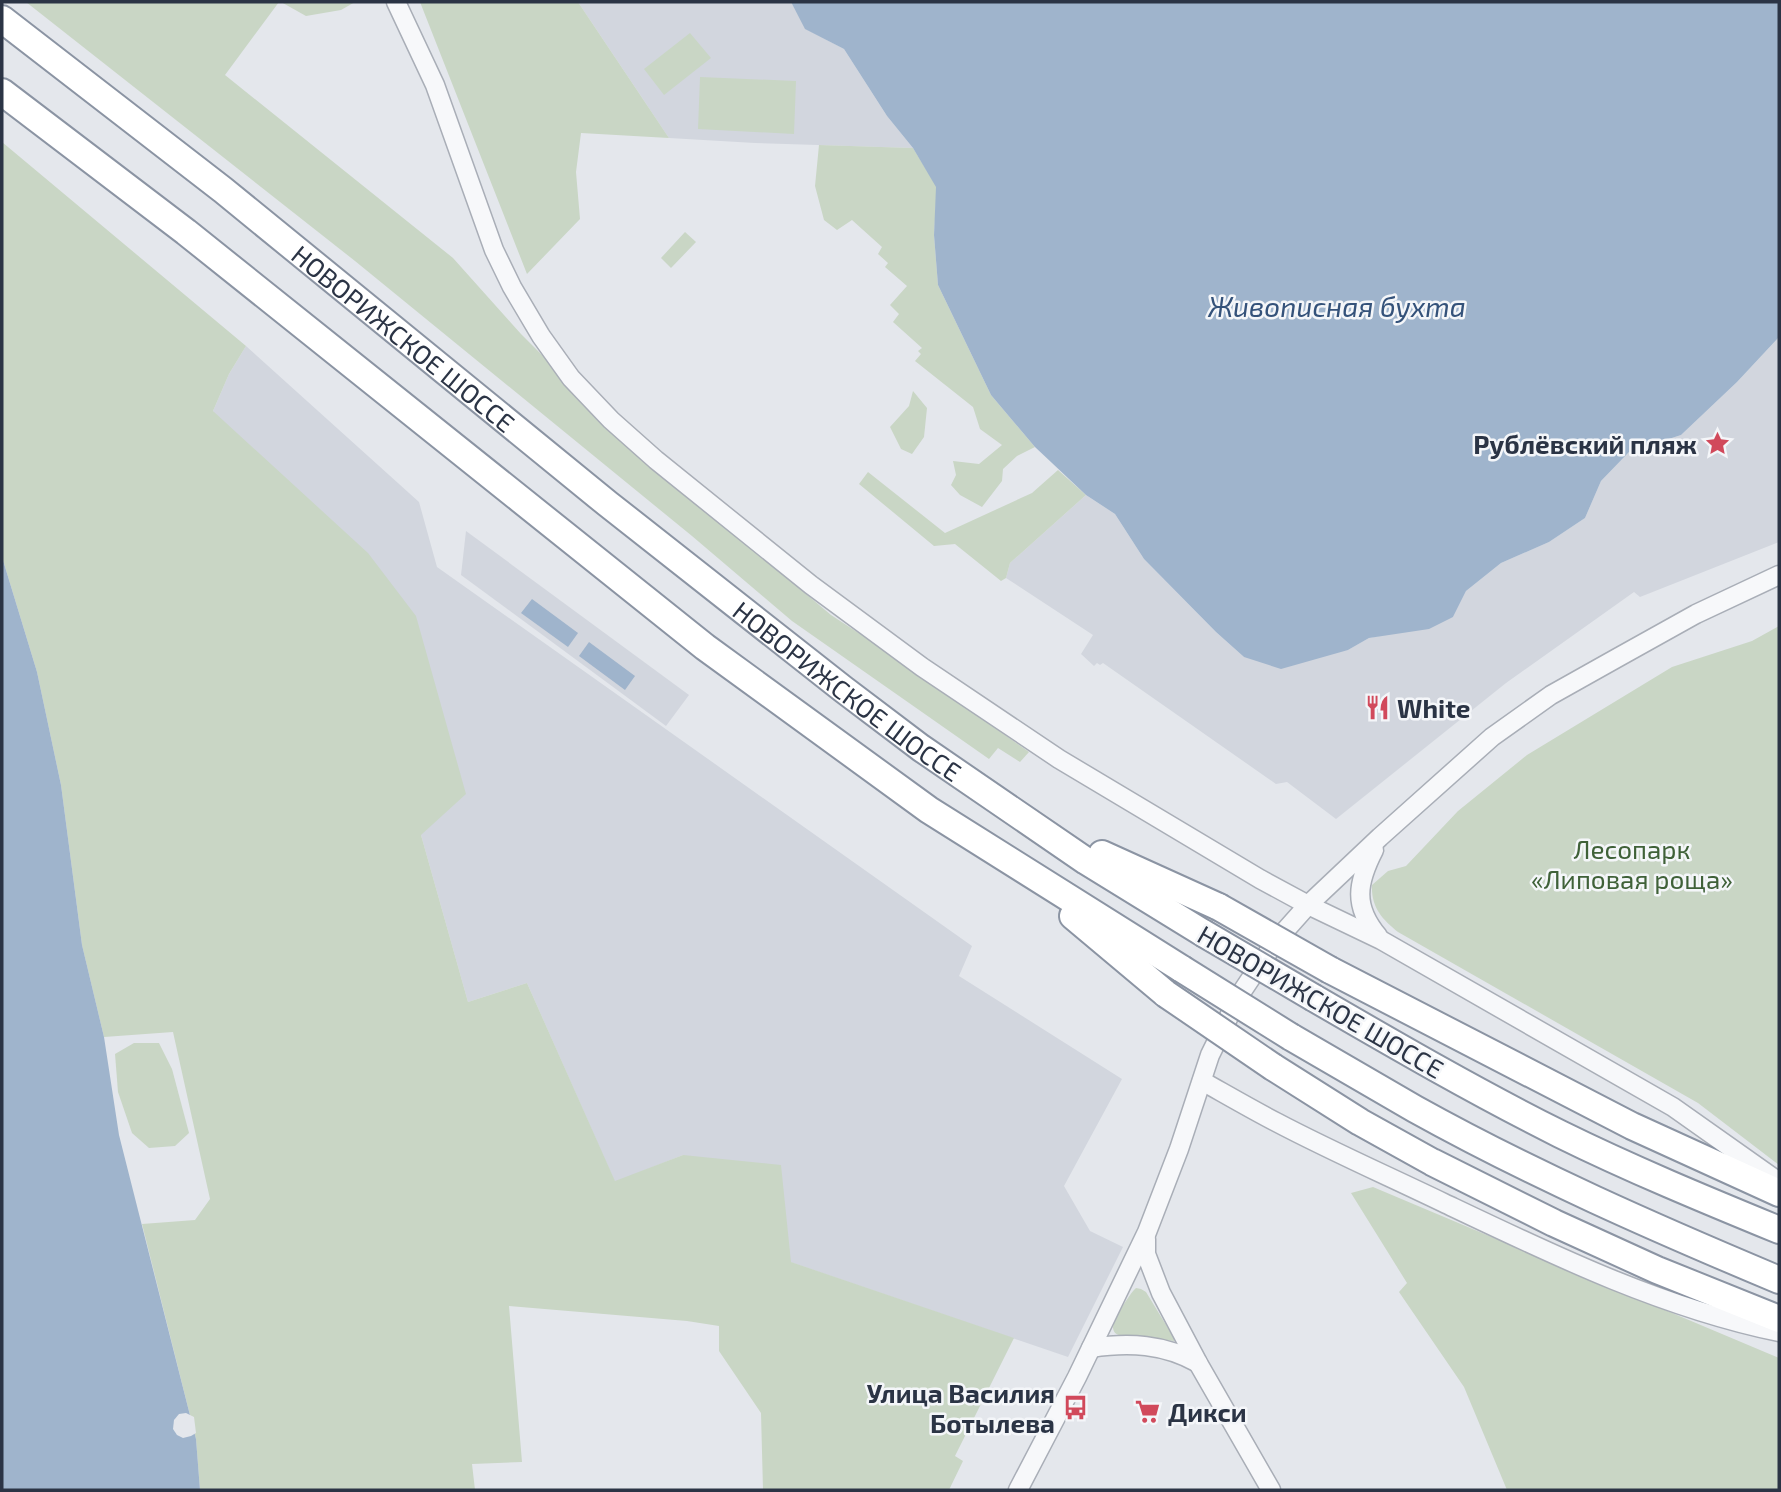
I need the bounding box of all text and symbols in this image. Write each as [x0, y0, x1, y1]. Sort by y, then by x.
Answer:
street label: НОВОРИЖСКОЕ ШОССЕ [286, 238, 522, 438]
water label: Живописная бухта [1207, 289, 1466, 323]
place label: Рублёвский пляж [1473, 428, 1697, 459]
place icon: Рублёвский пляж [1703, 429, 1731, 457]
street label: НОВОРИЖСКОЕ ШОССЕ [728, 594, 968, 787]
place label: White [1397, 692, 1471, 723]
restaurant icon: White [1363, 693, 1391, 721]
park label: Лесопарк «Липовая роща» [1531, 833, 1733, 894]
street label: НОВОРИЖСКОЕ ШОССЕ [1193, 918, 1449, 1084]
place label: Улица Василия Ботылева [867, 1377, 1055, 1438]
bus stop icon: Улица Василия Ботылева [1061, 1393, 1089, 1421]
place label: Дикси [1168, 1396, 1247, 1427]
supermarket icon: Дикси [1134, 1397, 1162, 1425]

